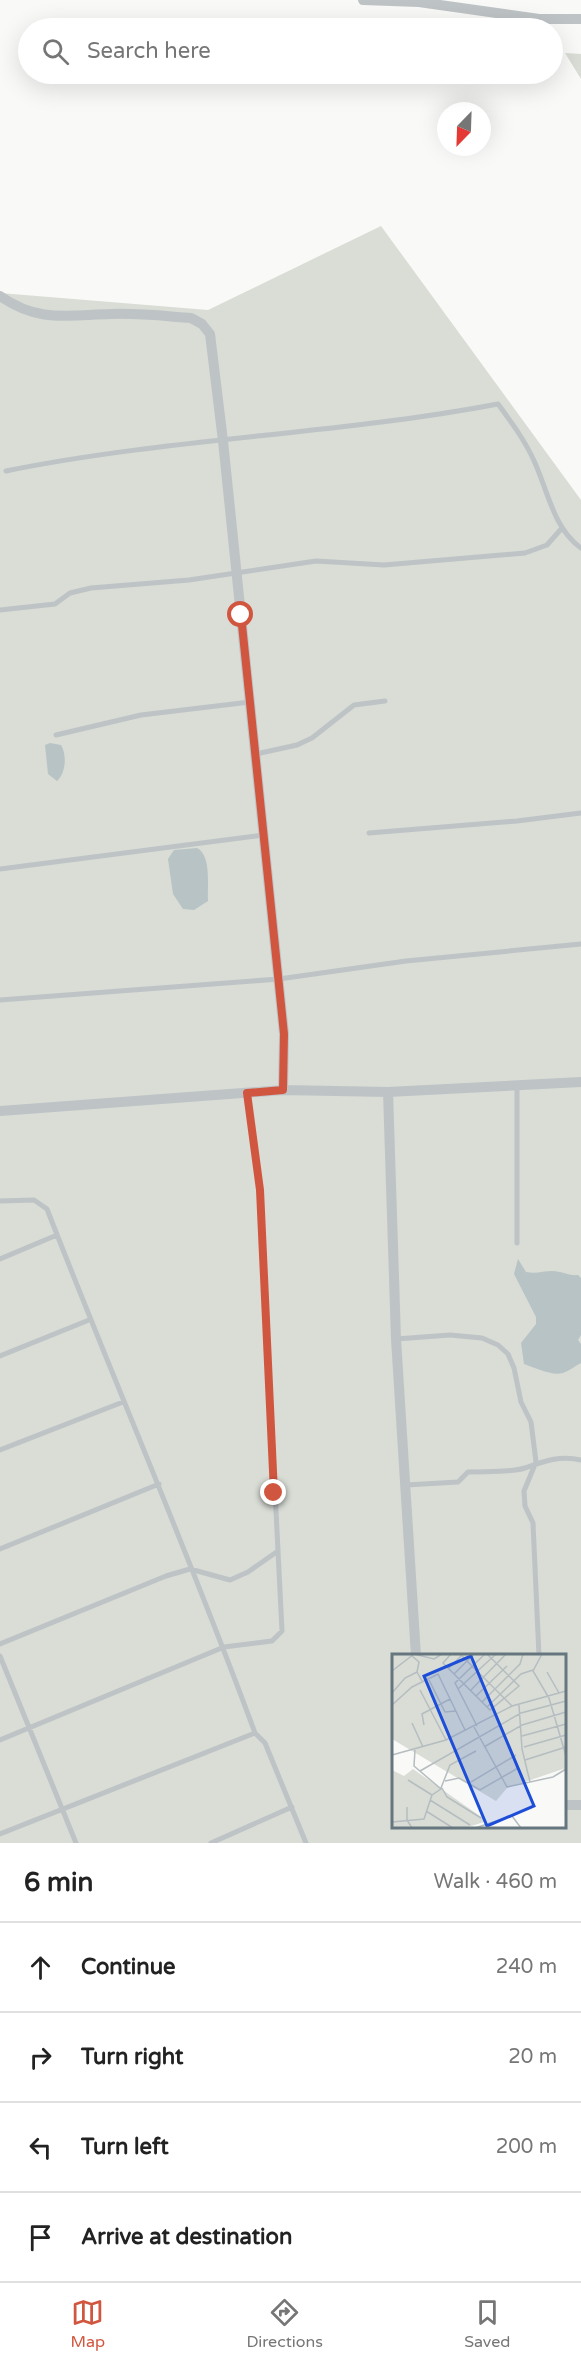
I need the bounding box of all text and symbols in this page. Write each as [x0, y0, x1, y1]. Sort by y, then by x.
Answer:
search box [18, 18, 563, 84]
icon: search [39, 35, 72, 68]
text: Search here [87, 38, 211, 64]
north arrow [437, 102, 491, 156]
route start [227, 601, 253, 627]
route end [260, 1479, 286, 1505]
inset map [392, 1654, 566, 1828]
text: 6 min [24, 1867, 93, 1898]
text: Walk · 460 m [434, 1870, 557, 1894]
icon: ahead [24, 1951, 57, 1984]
text: Continue [81, 1954, 176, 1980]
text: 240 m [496, 1955, 557, 1979]
icon: right [24, 2041, 57, 2074]
text: Turn right [81, 2044, 183, 2070]
text: 20 m [508, 2045, 557, 2069]
icon: left [24, 2131, 57, 2164]
text: Turn left [81, 2134, 169, 2160]
text: 200 m [496, 2135, 557, 2159]
icon: arrive [24, 2221, 57, 2254]
text: Arrive at destination [81, 2224, 292, 2250]
tab: Map [71, 2296, 105, 2352]
tab: Directions [246, 2296, 323, 2352]
tab: Saved [464, 2296, 510, 2352]

